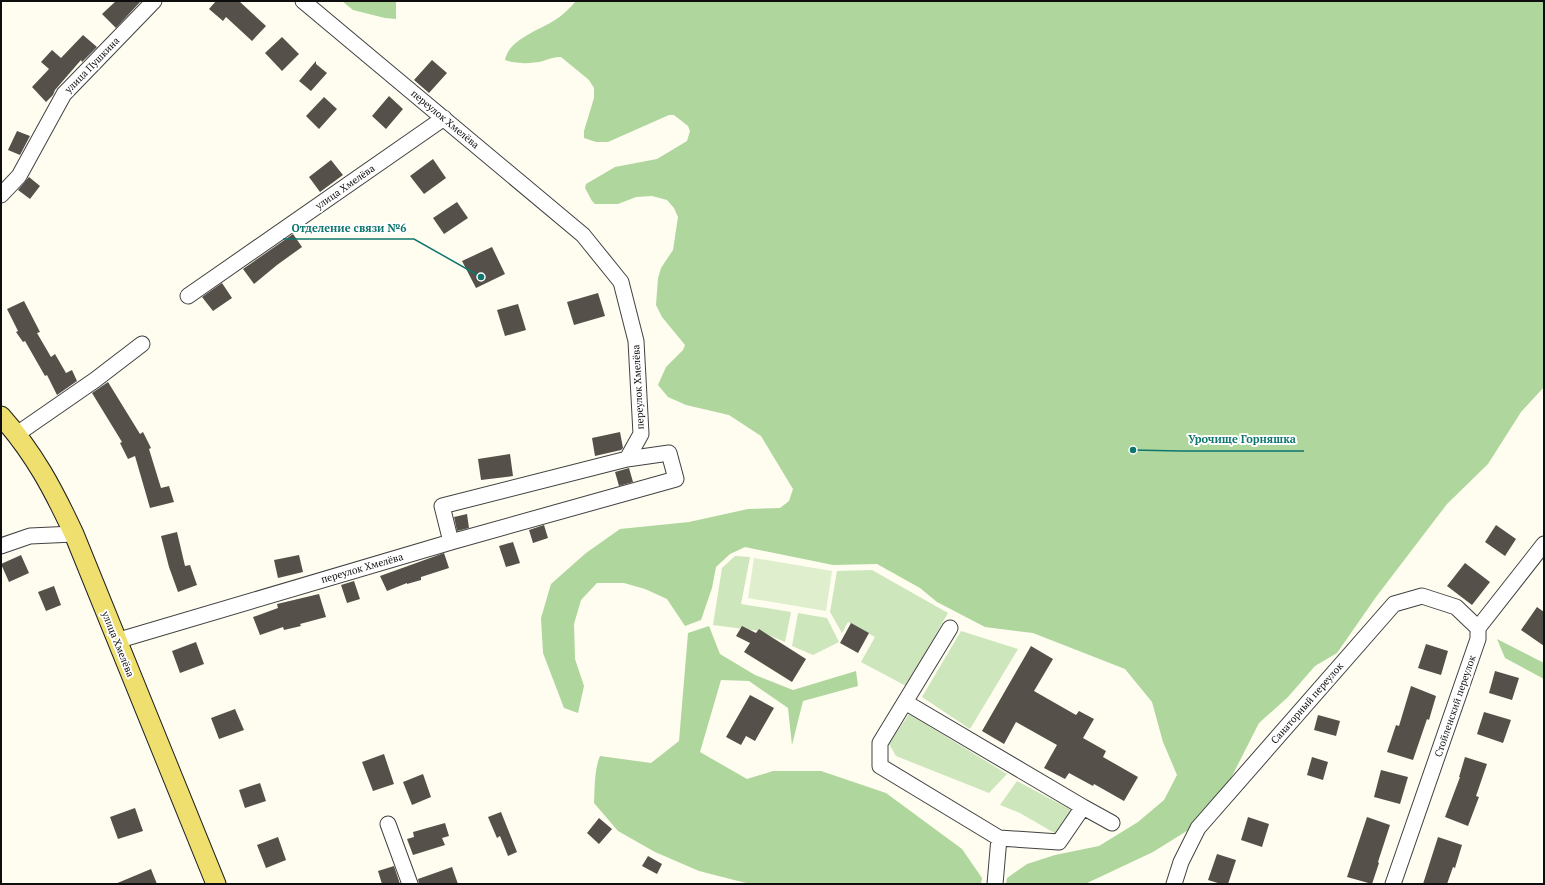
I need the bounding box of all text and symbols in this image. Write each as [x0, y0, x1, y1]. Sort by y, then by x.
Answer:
street label: улица Пушкина [61, 34, 122, 97]
street label: переулок Хмелёва [408, 87, 482, 151]
street label: улица Хмелёва [312, 162, 377, 213]
callout: Отделение связи №6 [283, 216, 414, 239]
text: Отделение связи №6 [291, 221, 407, 235]
street label: переулок Хмелёва [629, 344, 647, 430]
callout: Урочище Горняшка [1180, 428, 1304, 451]
text: Урочище Горняшка [1188, 432, 1296, 446]
street label: переулок Хмелёва [319, 550, 405, 586]
street label: улица Хмелёва [99, 608, 137, 679]
street label: Стойленский переулок [1431, 653, 1479, 759]
street label: Санаторный переулок [1268, 659, 1346, 746]

